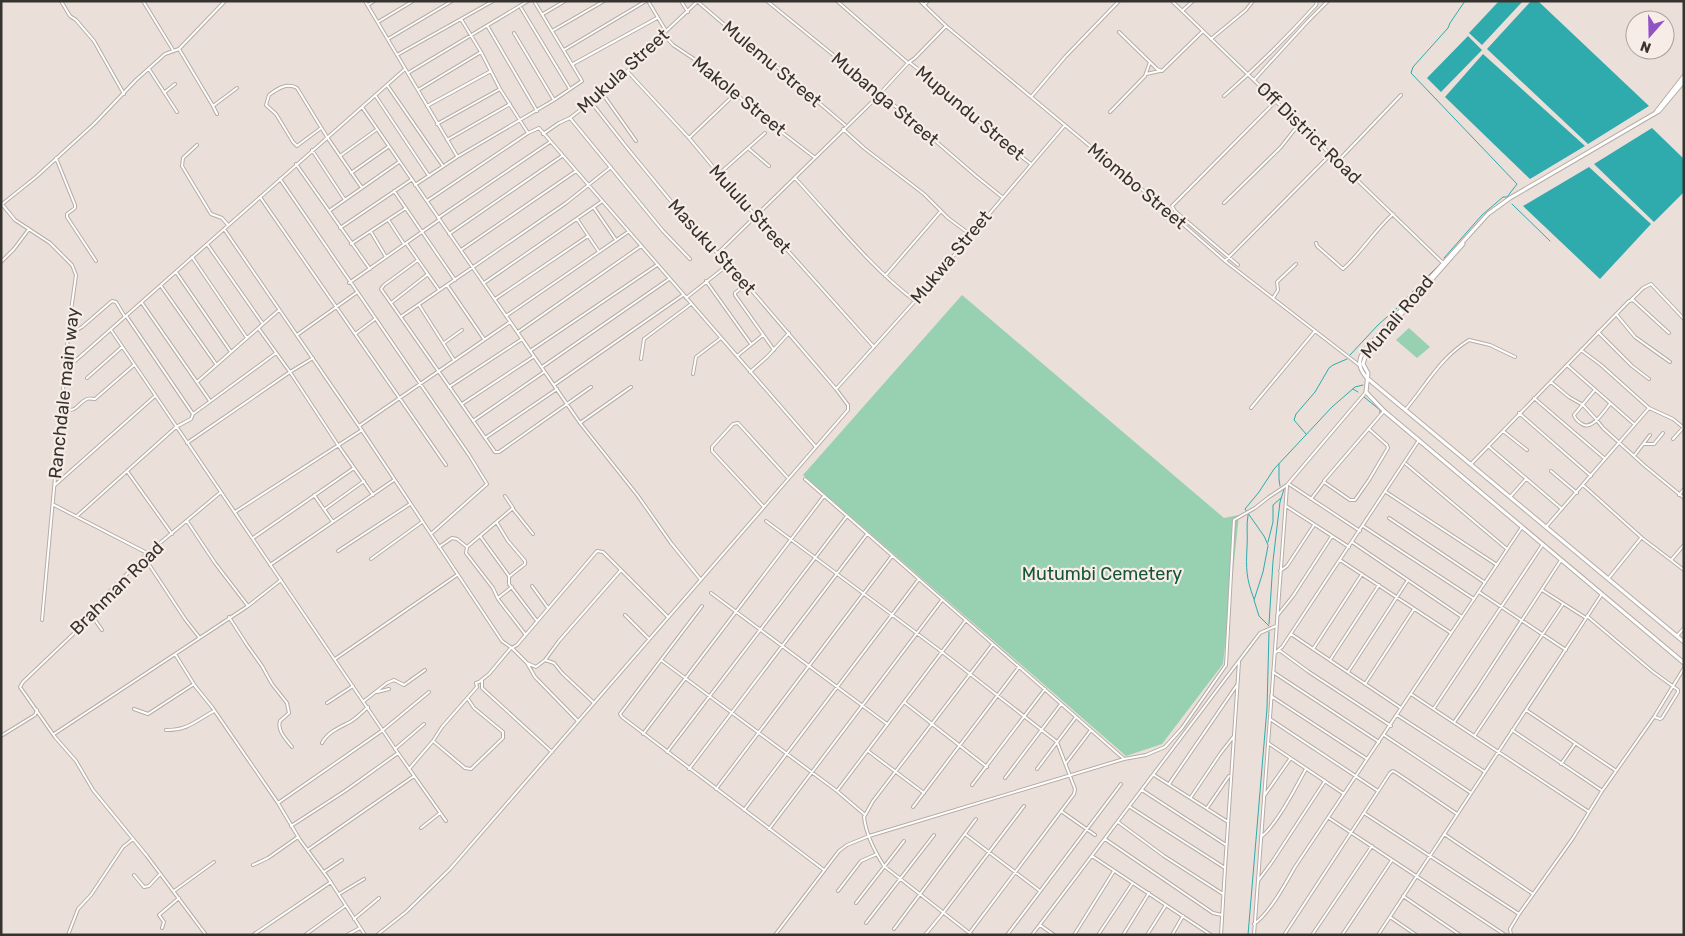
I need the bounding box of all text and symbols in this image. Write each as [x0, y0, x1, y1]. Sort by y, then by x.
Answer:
north arrow [1625, 10, 1675, 60]
street label: Mulemu Street [718, 16, 826, 112]
street label: Mukula Street [573, 24, 673, 118]
text: N [1638, 37, 1653, 56]
street label: Mubanga Street [827, 48, 943, 150]
street label: Makole Street [688, 51, 790, 141]
street label: Mupundu Street [911, 61, 1029, 165]
street label: Off District Road [1252, 78, 1366, 188]
street label: Miombo Street [1083, 138, 1191, 234]
street label: Mululu Street [704, 160, 796, 258]
street label: Masuku Street [663, 195, 761, 299]
street label: Mukwa Street [906, 206, 996, 308]
street label: Munali Road [1356, 271, 1438, 363]
street label: Ranchdale main way [44, 306, 84, 480]
street label: Brahman Road [66, 537, 168, 639]
park label: Mutumbi Cemetery [1022, 563, 1182, 585]

